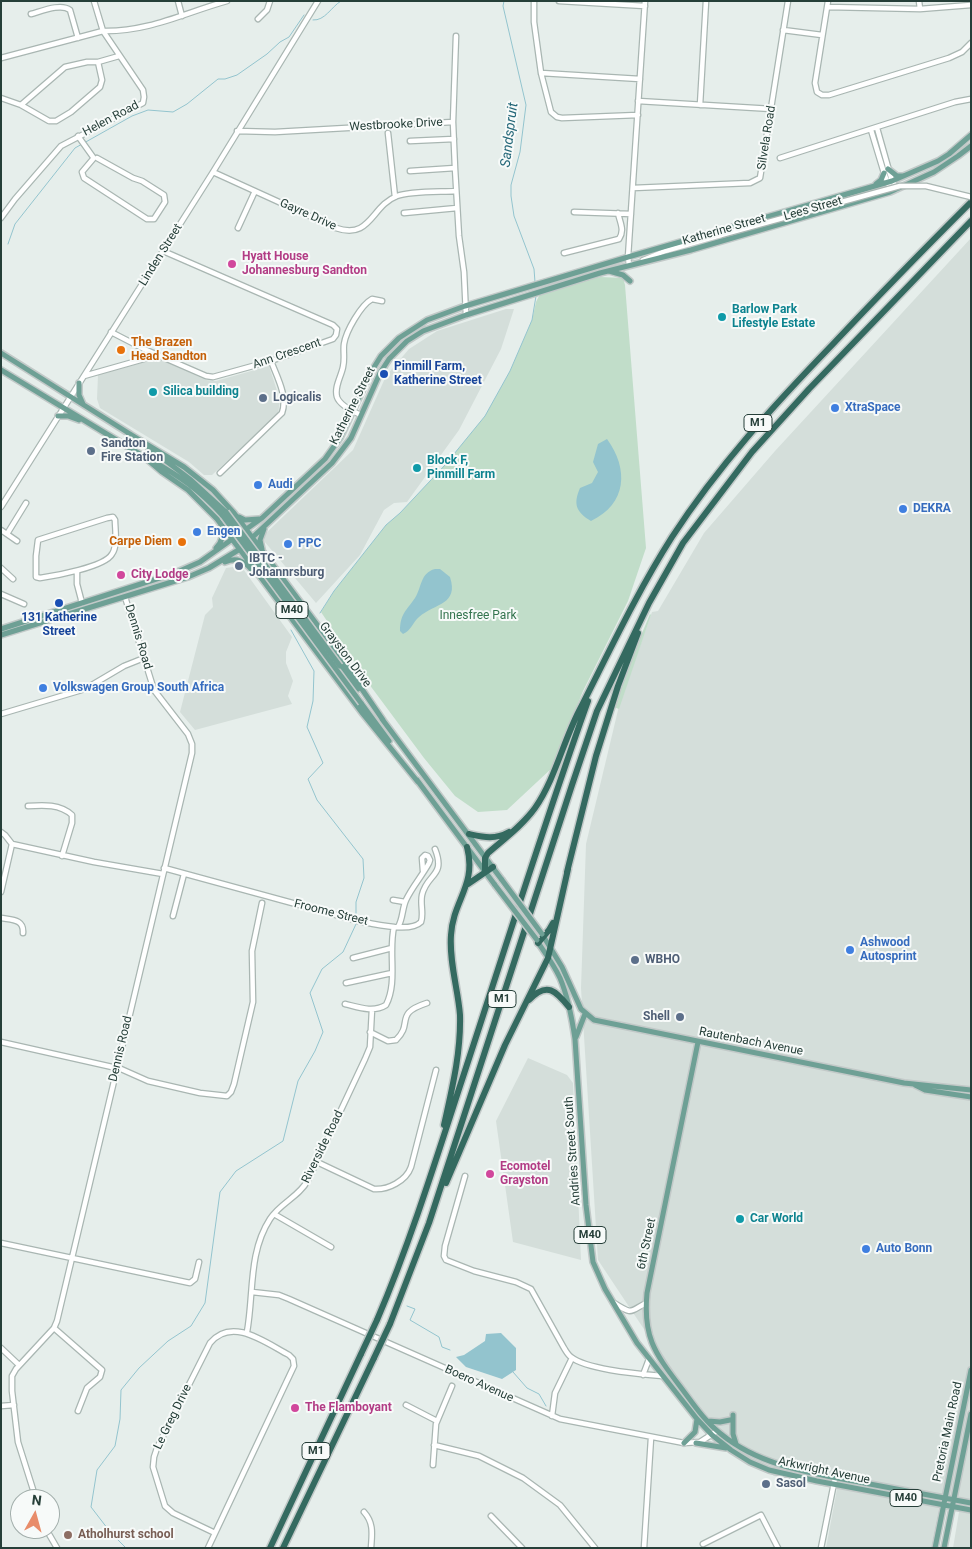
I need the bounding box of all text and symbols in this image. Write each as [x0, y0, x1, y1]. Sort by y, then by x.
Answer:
street label: Helen Road [81, 98, 141, 140]
water label: Sandspruit [498, 102, 522, 168]
street label: Silvela Road [755, 105, 779, 171]
street label: Westbrooke Drive [349, 115, 443, 135]
street label: Lees Street [782, 194, 844, 224]
street label: Gayre Drive [277, 196, 339, 234]
street label: Katherine Street [681, 211, 767, 249]
street label: Linden Street [136, 221, 186, 289]
place label: Hyatt House Johannesburg Sandton [242, 250, 367, 278]
marker: Hyatt House Johannesburg Sandton [226, 258, 238, 270]
place label: Barlow Park Lifestyle Estate [732, 303, 815, 331]
marker: Barlow Park Lifestyle Estate [716, 311, 728, 323]
place label: The Brazen Head Sandton [131, 336, 207, 364]
street label: Ann Crescent [251, 336, 323, 372]
marker: The Brazen Head Sandton [115, 344, 127, 356]
place label: Pinmill Farm, Katherine Street [394, 360, 482, 388]
street label: Katherine Street [327, 365, 379, 447]
marker: Pinmill Farm, Katherine Street [378, 368, 390, 380]
place label: Silica building [163, 385, 239, 399]
marker: Silica building [147, 386, 159, 398]
place label: Logicalis [273, 391, 321, 405]
marker: Logicalis [257, 392, 269, 404]
place label: XtraSpace [845, 401, 901, 415]
marker: XtraSpace [829, 402, 841, 414]
road number: M1 [744, 414, 772, 432]
place label: Sandton Fire Station [101, 437, 163, 465]
marker: Sandton Fire Station [85, 445, 97, 457]
place label: Block F, Pinmill Farm [427, 454, 495, 482]
marker: Block F, Pinmill Farm [411, 462, 423, 474]
place label: Audi [268, 478, 293, 492]
marker: Audi [252, 479, 264, 491]
place label: DEKRA [913, 502, 951, 516]
marker: DEKRA [897, 503, 909, 515]
place label: Engen [207, 525, 241, 539]
marker: Engen [191, 526, 203, 538]
place label: Carpe Diem [109, 535, 172, 549]
marker: Carpe Diem [176, 536, 188, 548]
place label: PPC [298, 537, 321, 551]
marker: PPC [282, 538, 294, 550]
place label: IBTC - Johannrsburg [249, 552, 324, 580]
marker: IBTC - Johannrsburg [233, 560, 245, 572]
place label: City Lodge [131, 568, 188, 582]
marker: City Lodge [115, 569, 127, 581]
marker: 131 Katherine Street [53, 597, 65, 609]
road number: M40 [276, 602, 308, 618]
street label: Dennis Road [121, 603, 155, 671]
park label: Innesfree Park [439, 609, 517, 623]
place label: 131 Katherine Street [21, 611, 97, 639]
street label: Grayston Drive [316, 620, 374, 690]
place label: Volkswagen Group South Africa [53, 681, 224, 695]
marker: Volkswagen Group South Africa [37, 682, 49, 694]
street label: Froome Street [293, 897, 369, 929]
place label: Ashwood Autosprint [860, 936, 917, 964]
marker: Ashwood Autosprint [844, 944, 856, 956]
place label: WBHO [645, 953, 680, 967]
marker: WBHO [629, 954, 641, 966]
road number: M1 [488, 991, 516, 1008]
place label: Shell [643, 1010, 670, 1024]
marker: Shell [674, 1011, 686, 1023]
street label: Dennis Road [106, 1015, 136, 1083]
street label: Rautenbach Avenue [698, 1025, 804, 1059]
street label: Andries Street South [562, 1096, 584, 1206]
street label: Riverside Road [299, 1108, 347, 1186]
place label: Ecomotel Grayston [500, 1160, 551, 1188]
marker: Ecomotel Grayston [484, 1168, 496, 1180]
place label: Car World [750, 1212, 803, 1226]
marker: Car World [734, 1213, 746, 1225]
street label: 6th Street [635, 1217, 659, 1271]
road number: M40 [574, 1226, 606, 1244]
place label: Auto Bonn [876, 1242, 932, 1256]
marker: Auto Bonn [860, 1243, 872, 1255]
street label: Boero Avenue [442, 1362, 516, 1406]
street label: Pretoria Main Road [930, 1381, 966, 1483]
street label: Le Greg Drive [151, 1382, 195, 1452]
place label: The Flamboyant [305, 1401, 392, 1415]
marker: The Flamboyant [289, 1402, 301, 1414]
road number: M1 [302, 1442, 330, 1460]
street label: Arkwright Avenue [777, 1454, 871, 1488]
place label: Sasol [776, 1477, 806, 1491]
marker: Sasol [760, 1478, 772, 1490]
north arrow [10, 1489, 60, 1539]
road number: M40 [890, 1490, 922, 1506]
text: N [31, 1492, 43, 1509]
place label: Atholhurst school [78, 1528, 174, 1542]
marker: Atholhurst school [62, 1529, 74, 1541]

